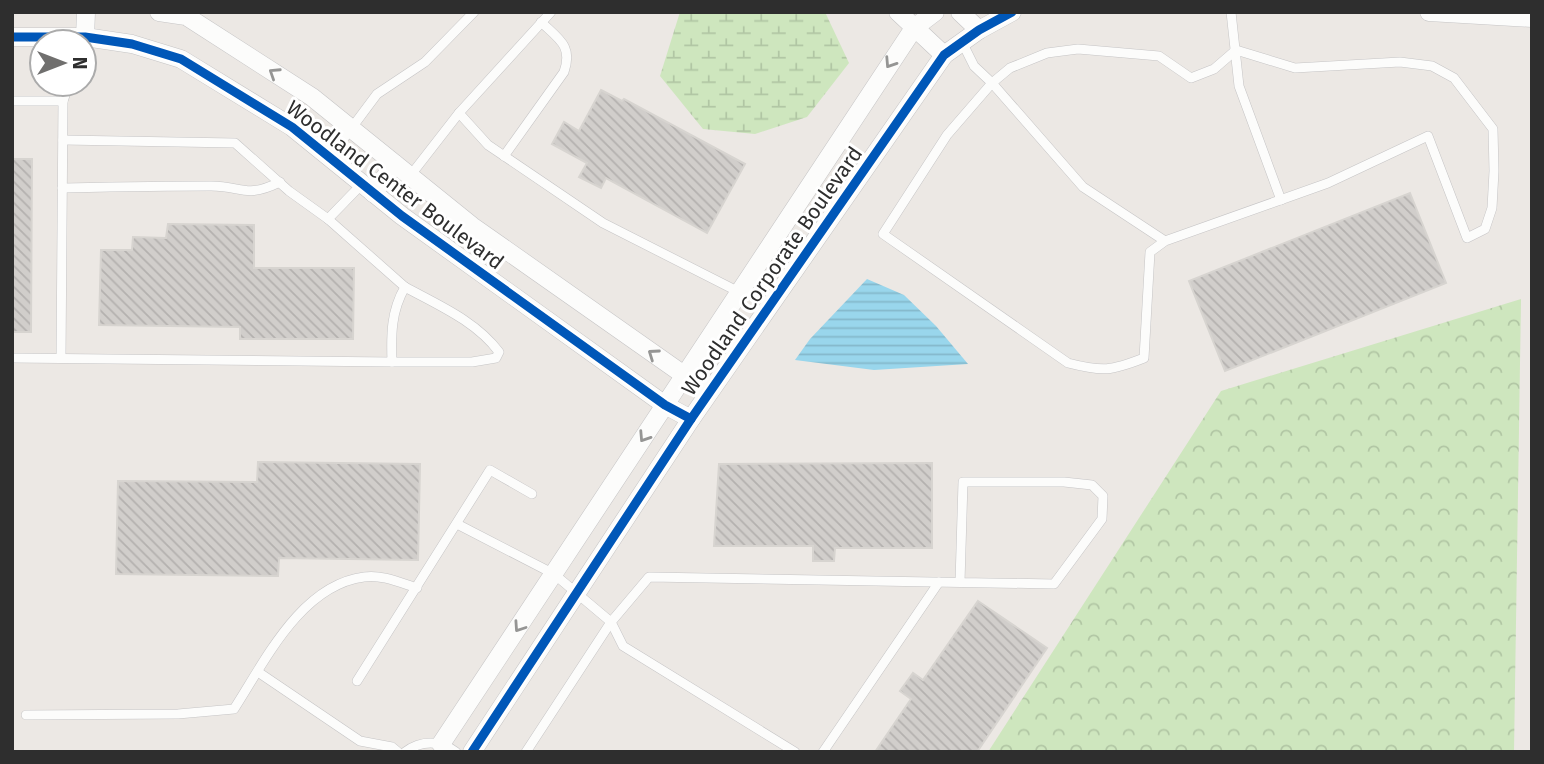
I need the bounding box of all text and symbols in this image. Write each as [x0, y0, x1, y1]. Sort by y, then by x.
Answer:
north arrow [28, 28, 98, 98]
one-way arrow [886, 55, 899, 68]
text: N [68, 57, 91, 69]
one-way arrow [269, 68, 282, 81]
street label: Woodland Center Boulevard [281, 95, 509, 275]
street label: Woodland Corporate Boulevard [676, 142, 868, 400]
one-way arrow [648, 350, 661, 362]
one-way arrow [640, 429, 652, 442]
one-way arrow [515, 619, 527, 632]

